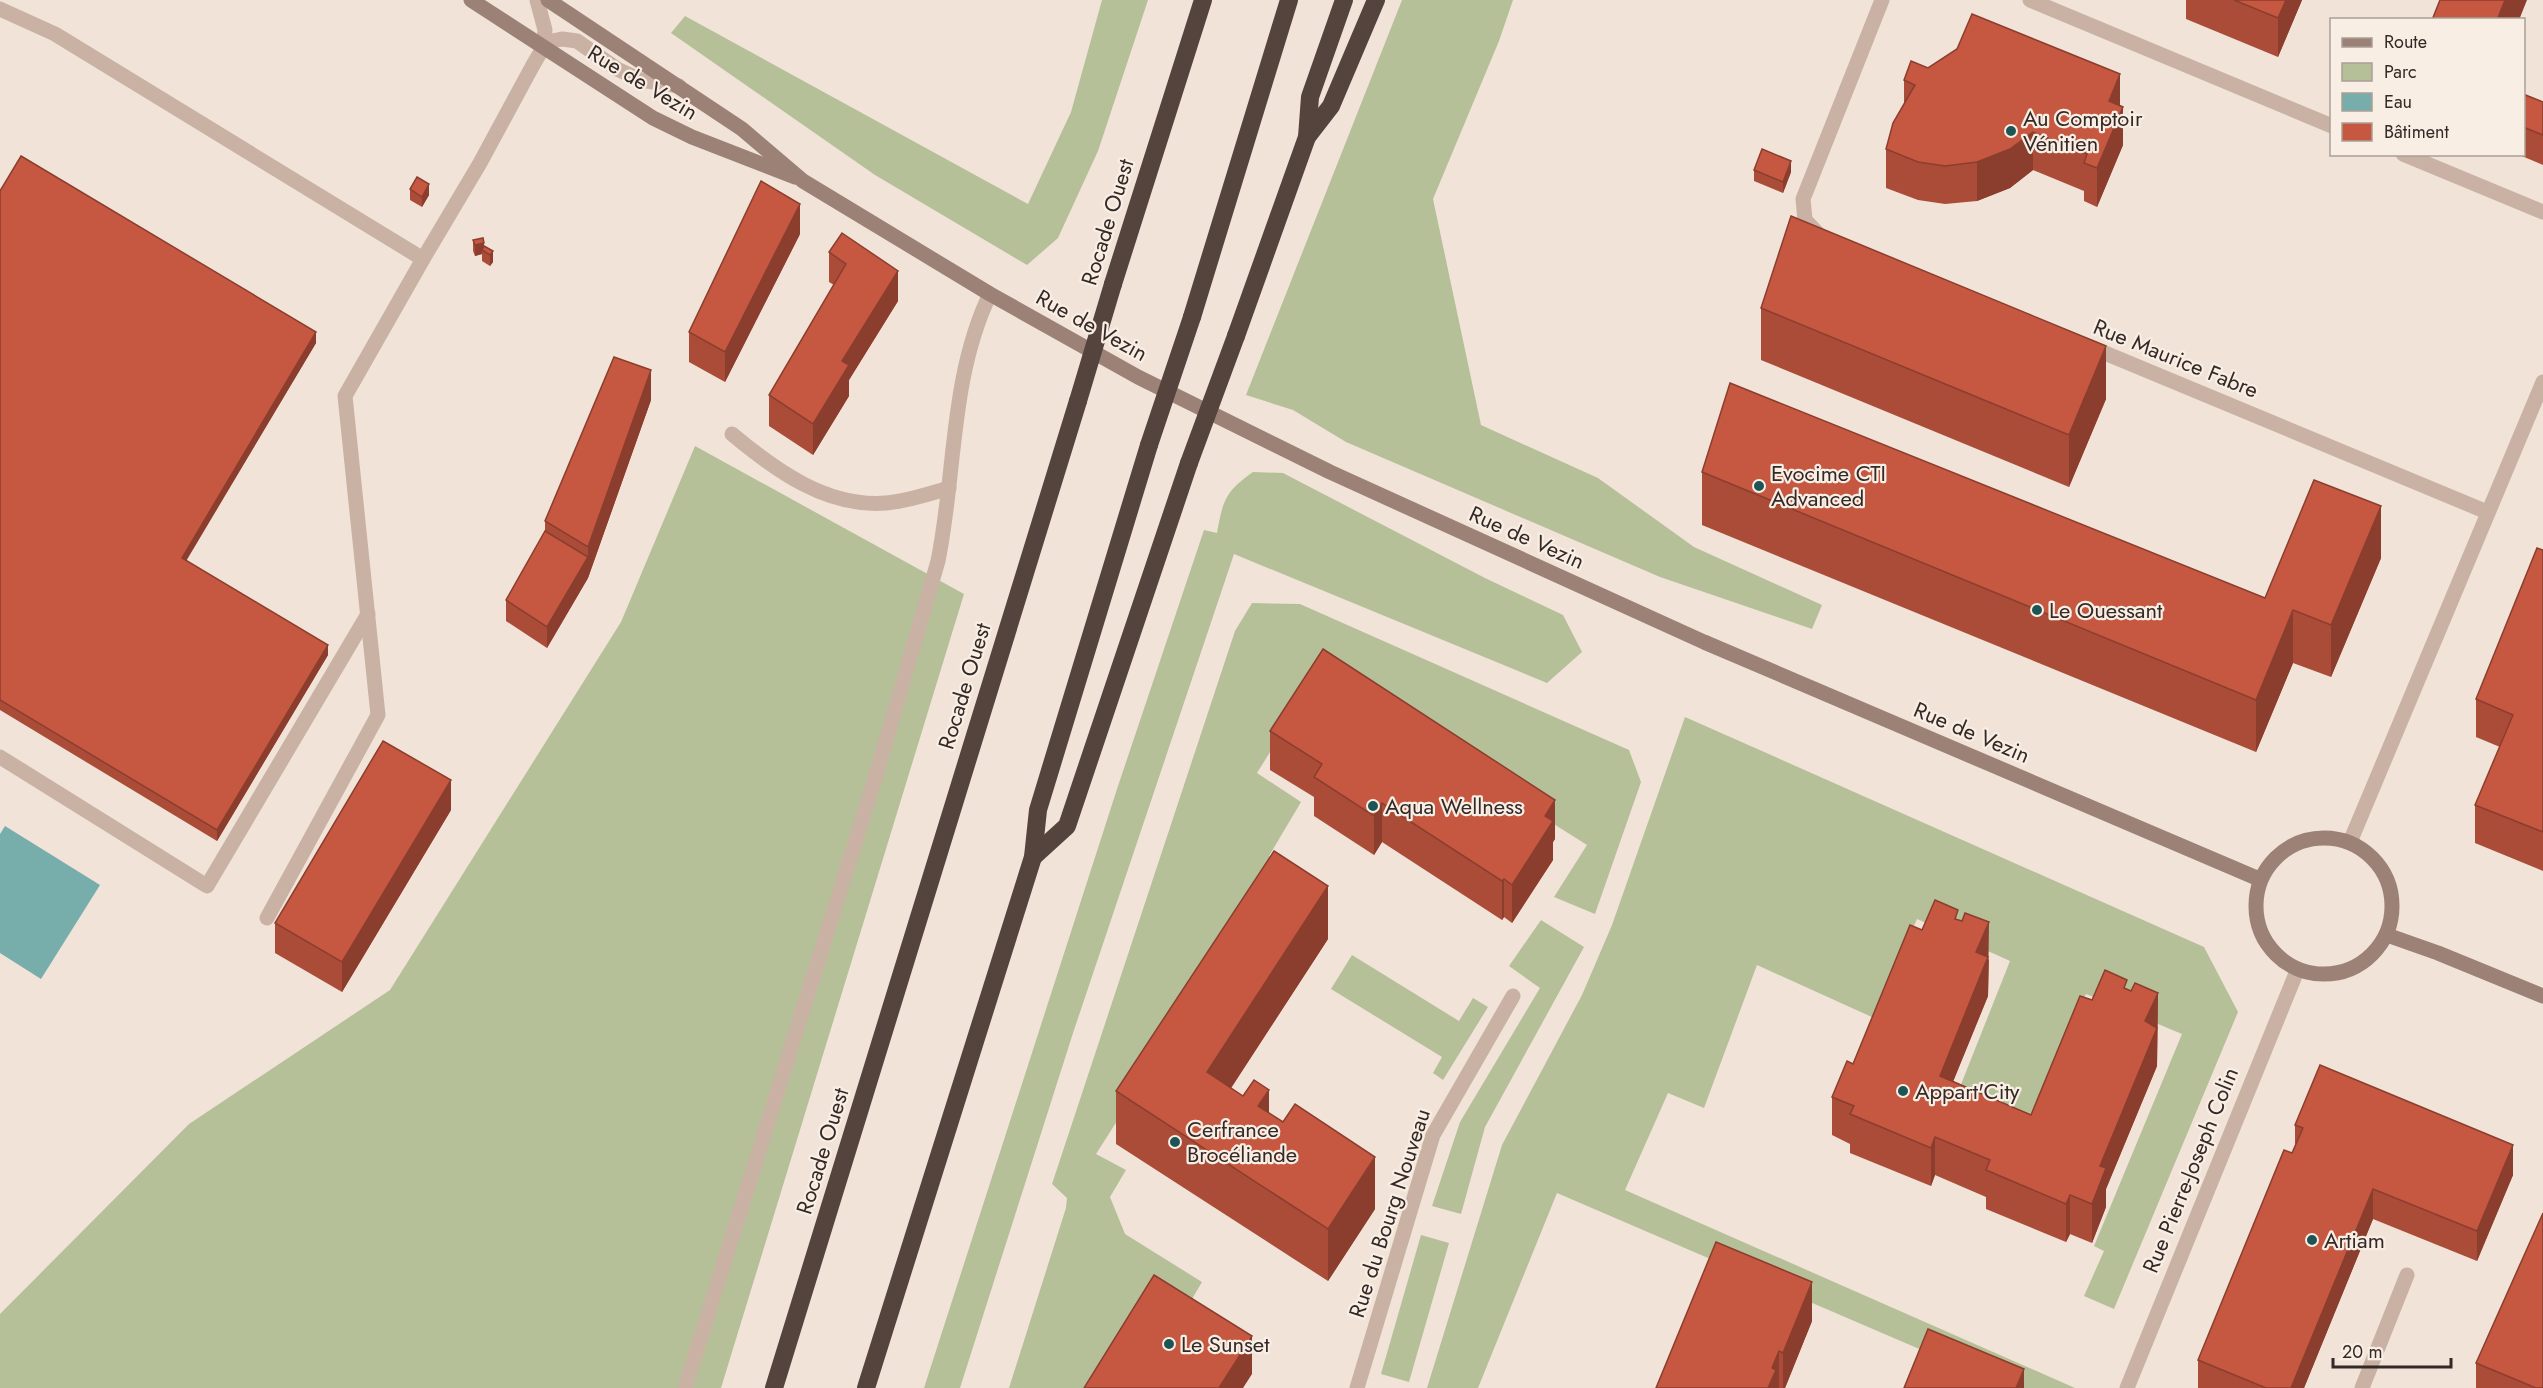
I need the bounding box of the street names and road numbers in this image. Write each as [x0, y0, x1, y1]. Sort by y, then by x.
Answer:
street label: Rue de Vezin [582, 37, 704, 127]
street label: Rocade Ouest [1073, 154, 1142, 289]
street label: Rue de Vezin [1030, 281, 1154, 369]
street label: Rue Maurice Fabre [2089, 310, 2263, 406]
street label: Rue de Vezin [1464, 497, 1590, 577]
street label: Rocade Ouest [930, 618, 999, 753]
street label: Rue de Vezin [1909, 693, 2035, 771]
street label: Rue Pierre-Joseph Colin [2134, 1062, 2246, 1278]
street label: Rocade Ouest [788, 1083, 857, 1218]
street label: Rue du Bourg Nouveau [1340, 1104, 1438, 1322]

